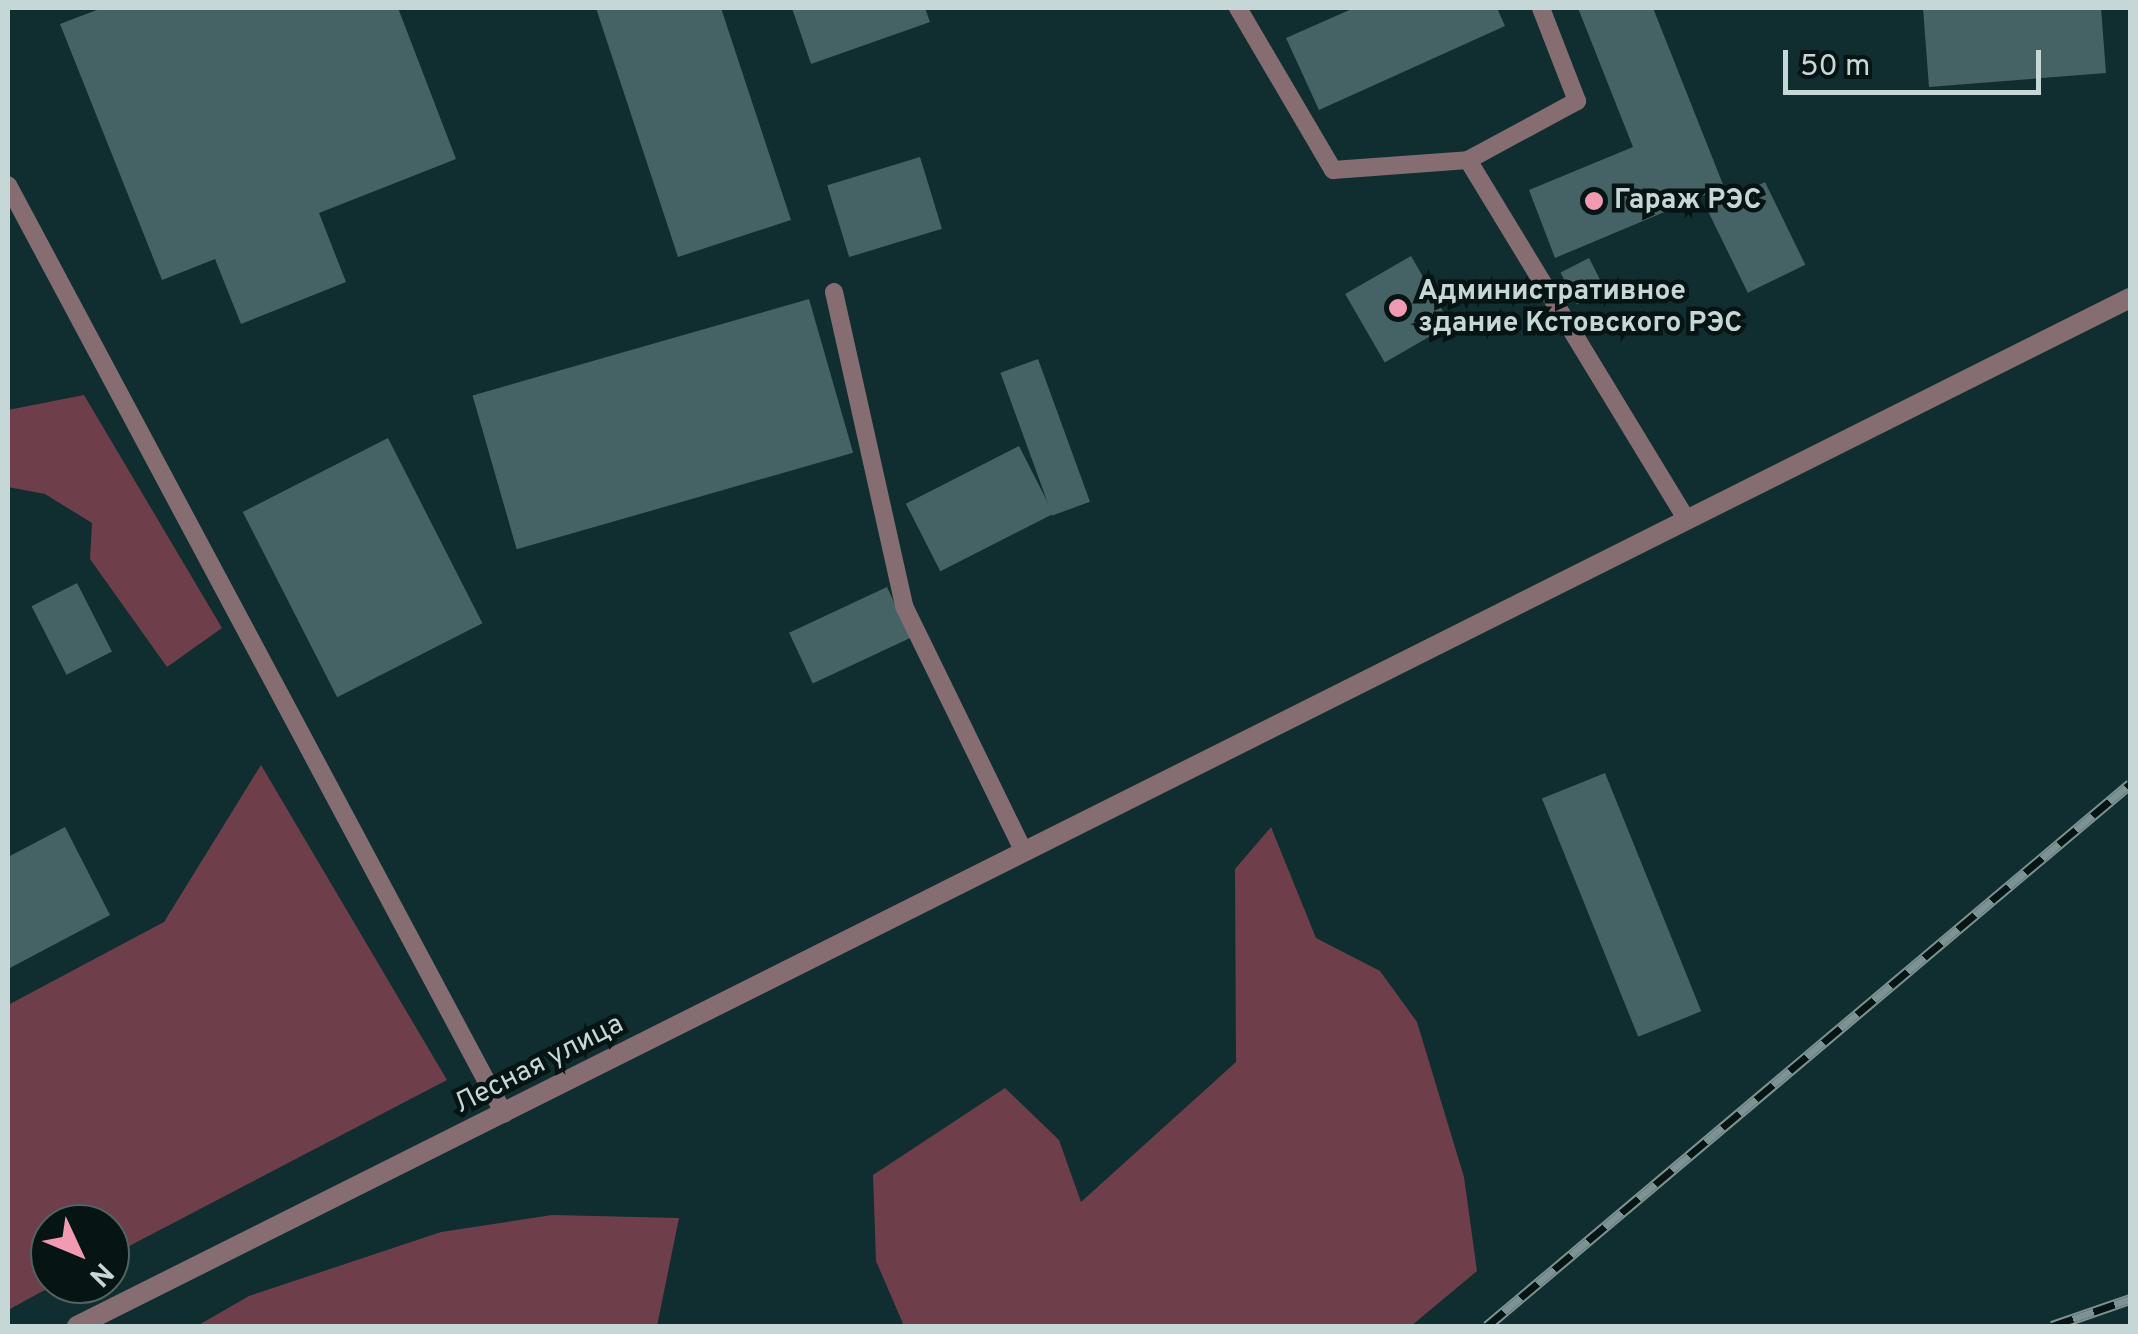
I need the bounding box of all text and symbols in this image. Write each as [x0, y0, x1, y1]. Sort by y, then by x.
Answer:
scale bar [1788, 30, 2046, 92]
text: 50 m [1800, 49, 1870, 86]
place label: Гараж РЭС [1614, 184, 1761, 218]
marker: Гараж РЭС [1583, 190, 1605, 212]
place label: Административное здание Кстовского РЭС [1418, 275, 1742, 341]
marker: Административное здание Кстовского РЭС [1387, 297, 1409, 319]
street label: Лесная улица [449, 1008, 629, 1122]
north arrow [30, 1204, 130, 1304]
text: N [80, 1254, 120, 1293]

